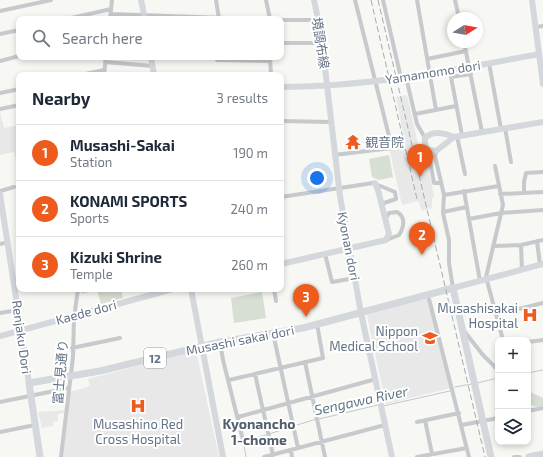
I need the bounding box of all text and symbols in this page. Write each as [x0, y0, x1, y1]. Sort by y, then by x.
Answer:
north arrow [447, 12, 483, 48]
search box [16, 16, 284, 60]
street label: 境調布線 [309, 16, 333, 70]
icon: search [30, 27, 52, 49]
text: Search here [62, 29, 143, 47]
street label: Yamamomo dori [384, 57, 482, 87]
text: Nearby [32, 88, 90, 108]
text: 3 results [217, 90, 268, 106]
temple icon: 観音院 [344, 133, 362, 151]
place label: 観音院 [365, 134, 404, 150]
text: Musashi-Sakai [70, 136, 175, 154]
pin: 1 [407, 144, 433, 177]
text: 1 [42, 145, 48, 161]
text: 190 m [233, 145, 268, 161]
text: Station [70, 154, 112, 170]
your location [307, 168, 327, 188]
text: KONAMI SPORTS [70, 192, 187, 210]
text: 2 [41, 201, 49, 217]
text: 240 m [231, 201, 268, 217]
text: Sports [70, 210, 109, 226]
street label: Kyonan dori [334, 210, 364, 282]
pin: 2 [409, 222, 435, 255]
text: Kizuki Shrine [70, 248, 162, 266]
text: 3 [41, 257, 49, 273]
text: 260 m [231, 257, 268, 273]
text: Temple [70, 266, 113, 282]
pin: 3 [293, 284, 319, 317]
street label: Kaede dori [54, 296, 118, 328]
street label: Renjaku Dori [9, 299, 35, 375]
place label: Musashisakai Hospital [437, 300, 518, 331]
hospital icon: Musashisakai Hospital [521, 306, 539, 324]
street label: Musashi sakai dori [185, 322, 295, 358]
place label: Nippon Medical School [329, 323, 418, 354]
school or university icon: Nippon Medical School [421, 329, 439, 347]
map controls [495, 337, 531, 445]
button: + [495, 337, 531, 373]
street label: 富士見通り [49, 339, 71, 405]
road number: 12 [144, 348, 166, 368]
button: − [495, 373, 531, 409]
water label: Sengawa River [313, 382, 410, 418]
hospital icon: Musashino Red Cross Hospital [129, 397, 147, 415]
button: layers [495, 409, 531, 445]
district label: Kyonancho 1-chome [222, 415, 296, 448]
place label: Musashino Red Cross Hospital [93, 416, 183, 447]

